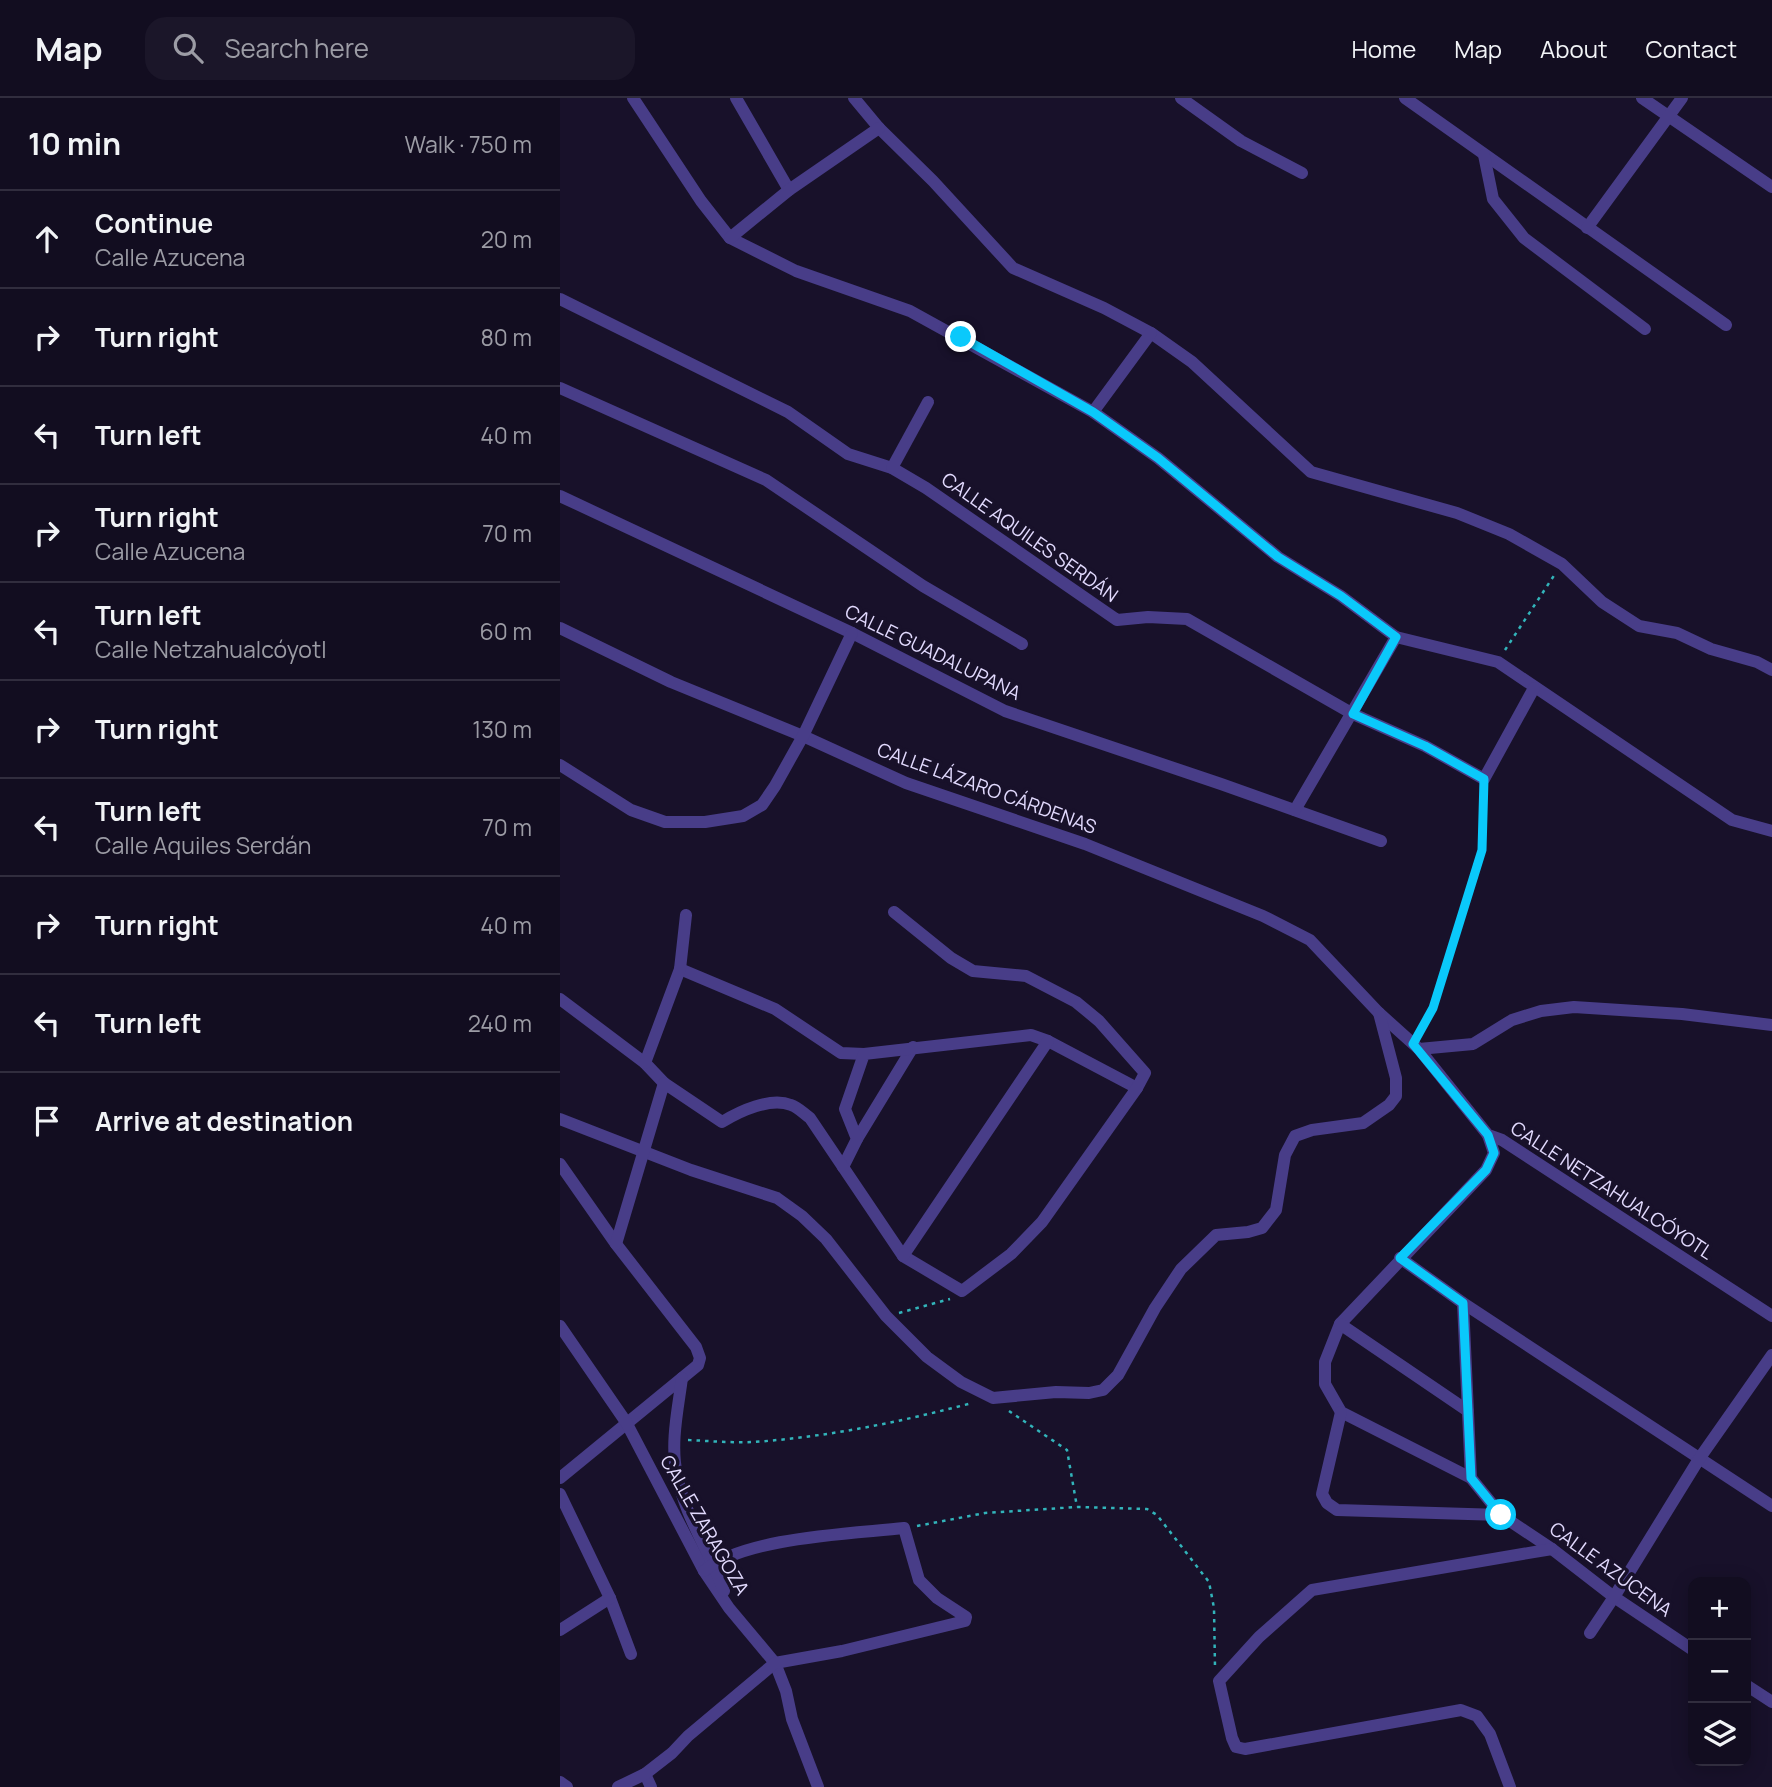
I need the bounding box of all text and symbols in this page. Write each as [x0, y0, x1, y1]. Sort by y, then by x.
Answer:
search box [145, 17, 635, 80]
text: Map [35, 26, 103, 71]
icon: search [169, 29, 207, 67]
text: Search here [225, 30, 369, 66]
text: Home [1351, 32, 1416, 65]
text: Map [1454, 32, 1502, 65]
text: About [1540, 32, 1608, 65]
text: Contact [1646, 32, 1737, 65]
text: 10 min [28, 123, 121, 164]
text: Walk · 750 m [405, 128, 532, 160]
text: Continue [95, 205, 213, 241]
icon: ahead [28, 220, 66, 258]
text: 20 m [481, 223, 532, 255]
text: Calle Azucena [95, 241, 245, 273]
icon: right [28, 318, 66, 356]
text: Turn right [95, 319, 219, 355]
text: 80 m [481, 321, 532, 353]
route end [945, 321, 976, 352]
icon: left [28, 416, 66, 454]
text: Turn left [95, 417, 202, 453]
text: 40 m [480, 419, 532, 451]
street label: CALLE AQUILES SERDÁN [937, 466, 1123, 608]
text: Turn right [95, 499, 219, 535]
icon: right [28, 514, 66, 552]
text: 70 m [482, 517, 532, 549]
text: Calle Azucena [95, 535, 245, 567]
text: Turn left [95, 597, 202, 633]
street label: CALLE GUADALUPANA [841, 598, 1025, 706]
icon: left [28, 612, 66, 650]
text: 60 m [480, 615, 532, 647]
text: Calle Netzahualcóyotl [95, 633, 327, 665]
icon: right [28, 710, 66, 748]
text: Turn right [95, 711, 219, 747]
text: 130 m [472, 713, 532, 745]
street label: CALLE LÁZARO CÁRDENAS [874, 736, 1100, 840]
text: Turn left [95, 793, 202, 829]
icon: left [28, 808, 66, 846]
text: 70 m [482, 811, 532, 843]
text: Calle Aquiles Serdán [95, 829, 312, 861]
icon: right [28, 906, 66, 944]
text: Turn right [95, 907, 219, 943]
text: 40 m [480, 909, 532, 941]
icon: left [28, 1004, 66, 1042]
text: Turn left [95, 1005, 202, 1041]
text: 240 m [468, 1007, 532, 1039]
icon: arrive [28, 1102, 66, 1140]
text: Arrive at destination [95, 1103, 353, 1139]
street label: CALLE NETZAHUALCÓYOTL [1506, 1115, 1719, 1266]
street label: CALLE ZARAGOZA [654, 1450, 756, 1600]
route start [1485, 1499, 1516, 1530]
street label: CALLE AZUCENA [1544, 1516, 1678, 1622]
map controls [1688, 1577, 1751, 1766]
button: + [1688, 1577, 1751, 1640]
button: − [1688, 1640, 1751, 1703]
button: layers [1688, 1703, 1751, 1766]

